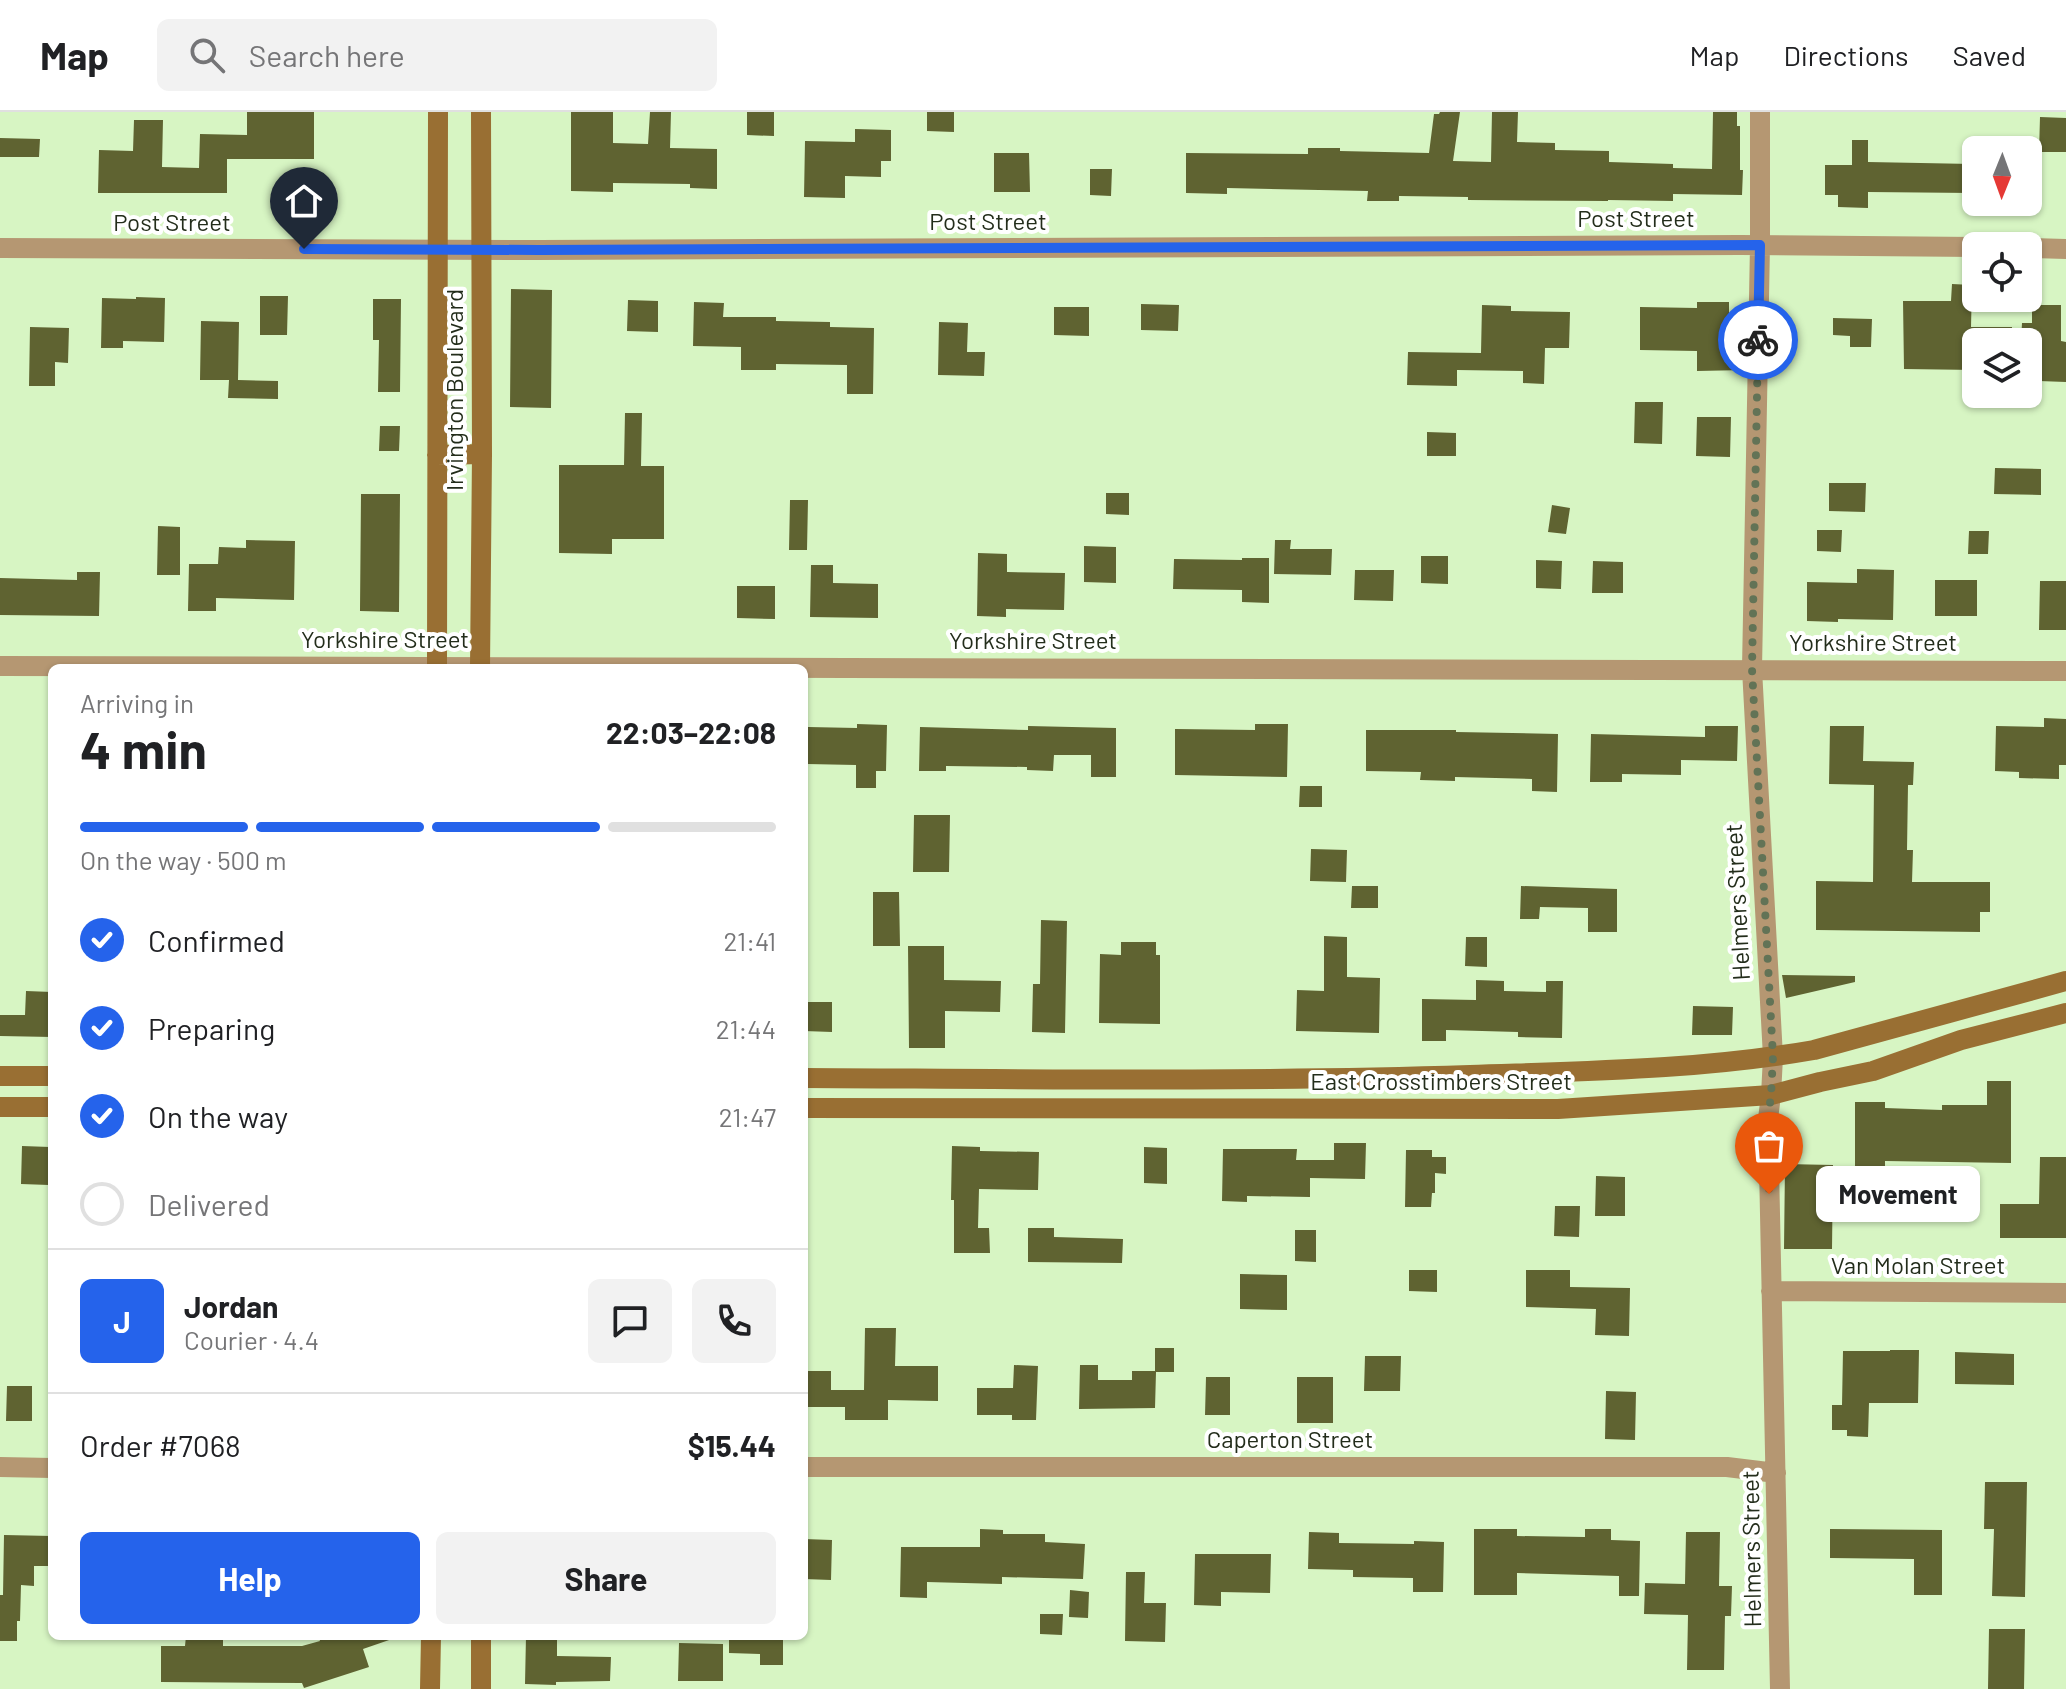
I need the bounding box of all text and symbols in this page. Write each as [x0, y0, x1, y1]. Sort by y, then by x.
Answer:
search box [157, 19, 717, 91]
text: Map [40, 32, 109, 78]
icon: search [185, 33, 229, 77]
text: Search here [249, 37, 405, 73]
text: Map [1690, 38, 1739, 72]
text: Directions [1783, 38, 1909, 72]
text: Saved [1953, 38, 2026, 72]
north arrow [1962, 136, 2042, 216]
map controls [1962, 136, 2042, 408]
pin [270, 167, 338, 249]
icon: home [282, 179, 326, 223]
street label: Post Street [1577, 203, 1695, 232]
street label: Post Street [929, 206, 1047, 235]
street label: Post Street [113, 207, 231, 236]
button: locate [1962, 232, 2042, 312]
street label: Irvington Boulevard [439, 289, 468, 491]
courier [1718, 300, 1798, 380]
icon: bike [1736, 318, 1780, 362]
button: layers [1962, 328, 2042, 408]
street label: Yorkshire Street [301, 624, 469, 653]
street label: Yorkshire Street [949, 625, 1117, 654]
street label: Yorkshire Street [1789, 627, 1957, 656]
text: Arriving in [80, 687, 194, 718]
text: 22:03–22:08 [606, 714, 776, 750]
text: 4 min [80, 717, 207, 779]
street label: Helmers Street [1718, 823, 1755, 981]
text: On the way · 500 m [80, 844, 287, 875]
icon: check [80, 918, 124, 962]
text: Confirmed [148, 922, 285, 958]
text: 21:41 [723, 925, 776, 956]
icon: check [80, 1006, 124, 1050]
text: Preparing [148, 1010, 275, 1046]
text: 21:44 [716, 1013, 776, 1044]
street label: East Crosstimbers Street [1310, 1066, 1572, 1095]
icon: check [80, 1094, 124, 1138]
text: On the way [148, 1098, 288, 1134]
text: 21:47 [719, 1101, 776, 1132]
pin [1735, 1112, 1803, 1194]
icon: bag [1747, 1124, 1791, 1168]
callout: Movement [1817, 1166, 1981, 1222]
text: Movement [1838, 1178, 1958, 1209]
text: Delivered [148, 1186, 270, 1222]
street label: Van Molan Street [1831, 1250, 2005, 1279]
button: chat [588, 1279, 672, 1363]
button: phone [692, 1279, 776, 1363]
text: Jordan [184, 1288, 279, 1324]
text: J [113, 1303, 131, 1339]
text: Courier · 4.4 [184, 1324, 319, 1355]
street label: Caperton Street [1207, 1424, 1373, 1453]
text: Order #7068 [80, 1427, 241, 1463]
text: $15.44 [688, 1427, 776, 1463]
street label: Helmers Street [1735, 1470, 1766, 1628]
button: Help [80, 1532, 420, 1624]
button: Share [436, 1532, 776, 1624]

